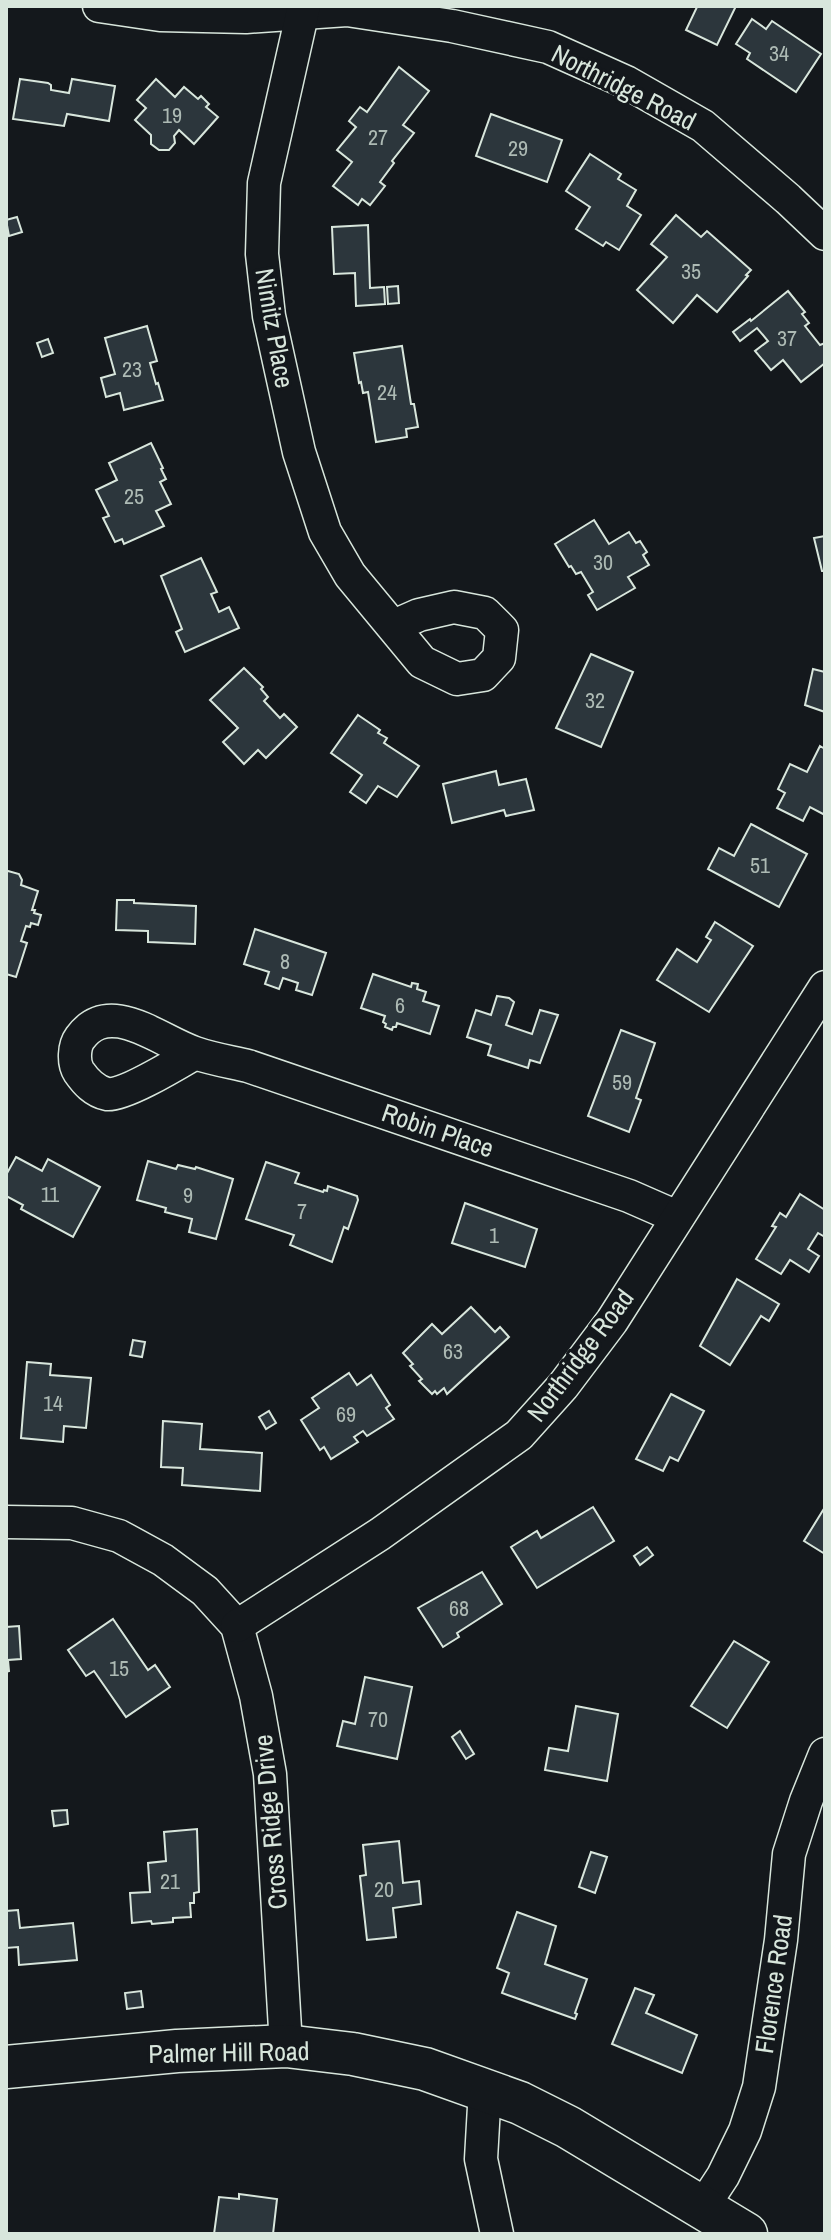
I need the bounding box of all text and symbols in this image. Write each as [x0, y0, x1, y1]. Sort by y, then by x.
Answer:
street label: Northridge Road [546, 36, 702, 138]
house number: 34 [769, 38, 789, 68]
house number: 19 [162, 100, 182, 130]
house number: 27 [368, 122, 388, 152]
house number: 29 [508, 133, 528, 163]
house number: 35 [681, 256, 701, 286]
street label: Nimitz Place [247, 265, 303, 391]
house number: 37 [777, 323, 797, 353]
house number: 23 [122, 354, 142, 384]
house number: 24 [377, 377, 397, 407]
house number: 25 [124, 481, 144, 511]
house number: 30 [593, 547, 613, 577]
house number: 32 [585, 685, 605, 715]
house number: 51 [750, 850, 770, 880]
house number: 8 [280, 946, 290, 976]
house number: 6 [395, 990, 405, 1020]
house number: 59 [612, 1067, 632, 1097]
street label: Robin Place [377, 1095, 499, 1165]
house number: 11 [41, 1179, 59, 1209]
house number: 9 [183, 1180, 193, 1210]
house number: 7 [297, 1196, 307, 1226]
house number: 1 [489, 1220, 499, 1250]
street label: Northridge Road [519, 1282, 641, 1428]
house number: 63 [443, 1336, 463, 1366]
house number: 14 [43, 1388, 63, 1418]
house number: 69 [336, 1399, 356, 1429]
house number: 68 [449, 1593, 469, 1623]
house number: 15 [109, 1653, 129, 1683]
house number: 70 [368, 1704, 388, 1734]
street label: Cross Ridge Drive [245, 1733, 295, 1911]
house number: 21 [160, 1866, 180, 1896]
house number: 20 [374, 1874, 394, 1904]
street label: Florence Road [746, 1912, 800, 2056]
street label: Palmer Hill Road [148, 2033, 310, 2071]

